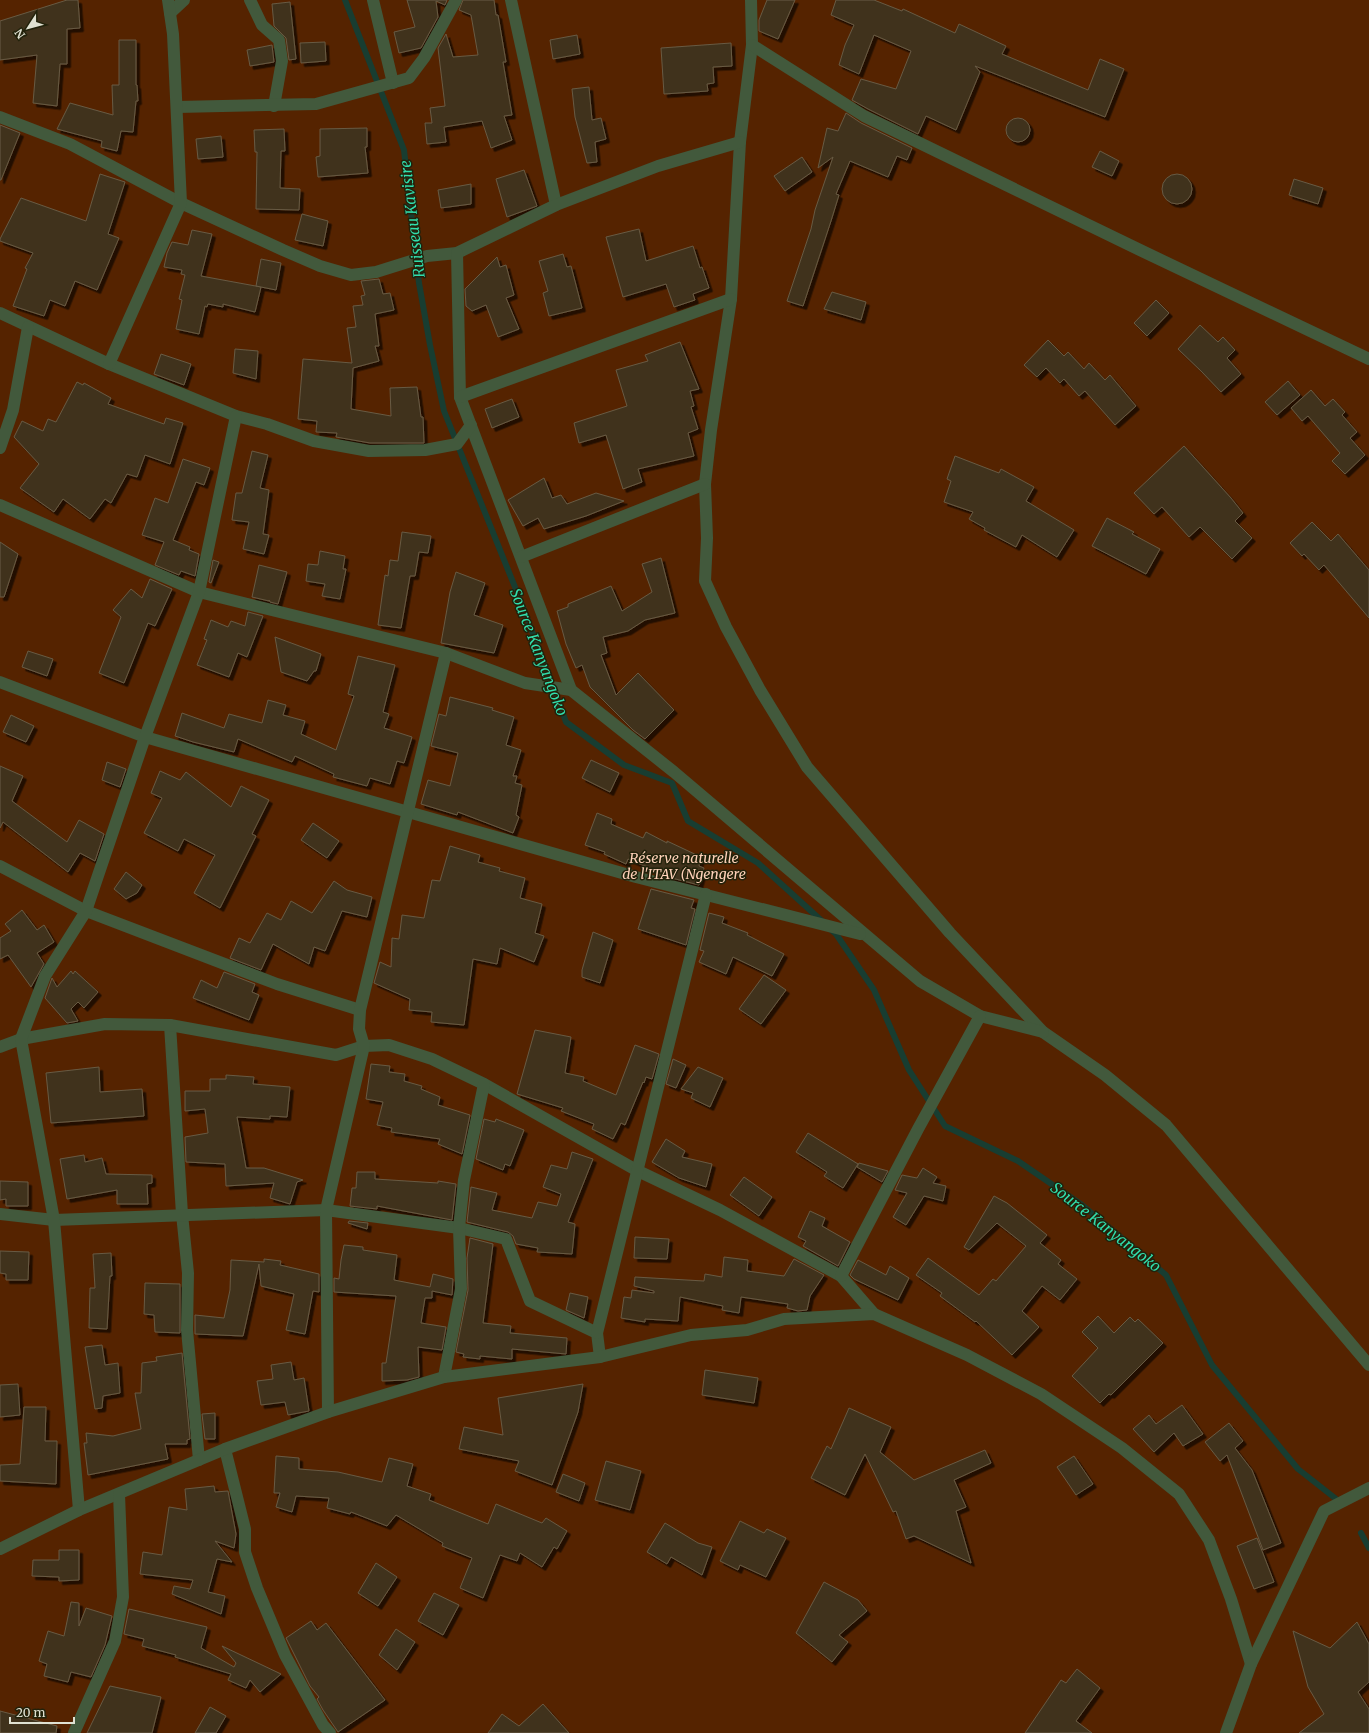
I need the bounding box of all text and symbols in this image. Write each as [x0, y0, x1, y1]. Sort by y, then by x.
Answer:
north arrow [8, 8, 48, 48]
text: N [12, 26, 28, 42]
water label: Ruisseau Kavisire [395, 159, 429, 279]
water label: Source Kanyangoko [506, 586, 572, 718]
park label: Réserve naturelle de l'ITAV (Ngengere [622, 849, 746, 883]
water label: Source Kanyangoko [1047, 1178, 1165, 1276]
scale bar [10, 1699, 74, 1725]
text: 20 m [16, 1705, 45, 1720]

